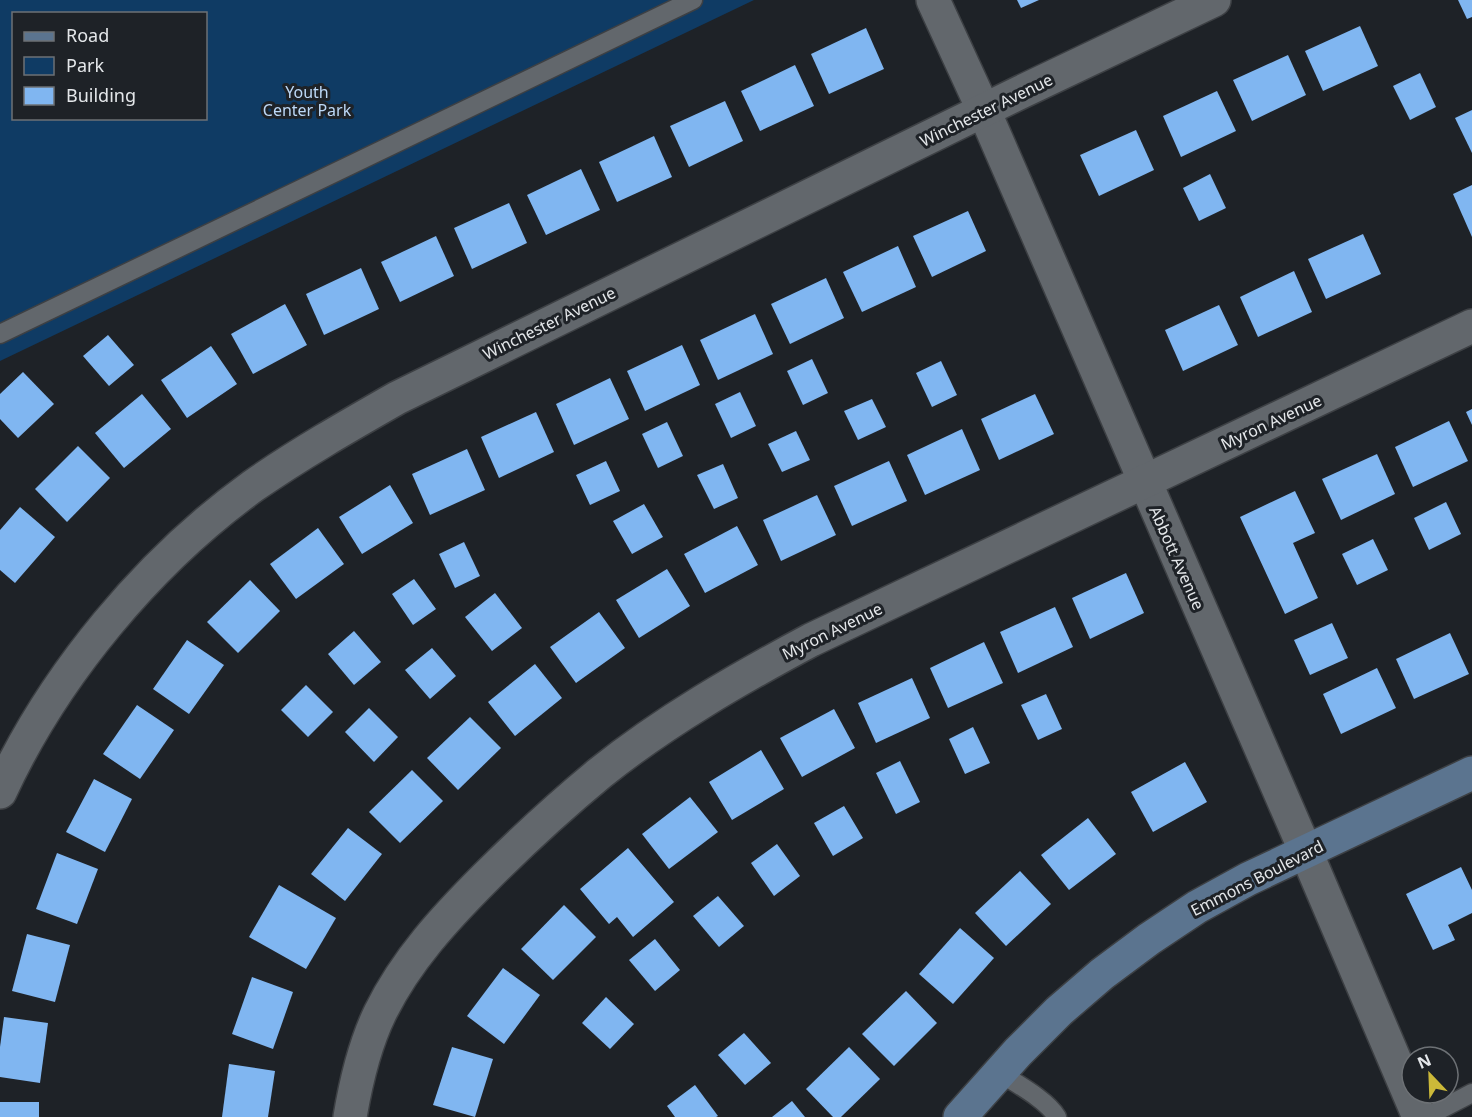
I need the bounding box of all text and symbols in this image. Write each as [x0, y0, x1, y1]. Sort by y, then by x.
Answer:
legend [12, 12, 207, 120]
text: Road [66, 23, 109, 47]
text: Park [66, 53, 104, 77]
street label: Winchester Avenue [916, 68, 1056, 152]
park label: Youth Center Park [263, 81, 352, 121]
text: Building [66, 83, 136, 107]
street label: Winchester Avenue [479, 281, 619, 365]
street label: Myron Avenue [1217, 389, 1325, 455]
street label: Abbott Avenue [1144, 503, 1210, 613]
street label: Myron Avenue [778, 597, 886, 665]
street label: Emmons Boulevard [1187, 835, 1327, 921]
north arrow [1400, 1045, 1460, 1105]
text: N [1414, 1049, 1434, 1074]

